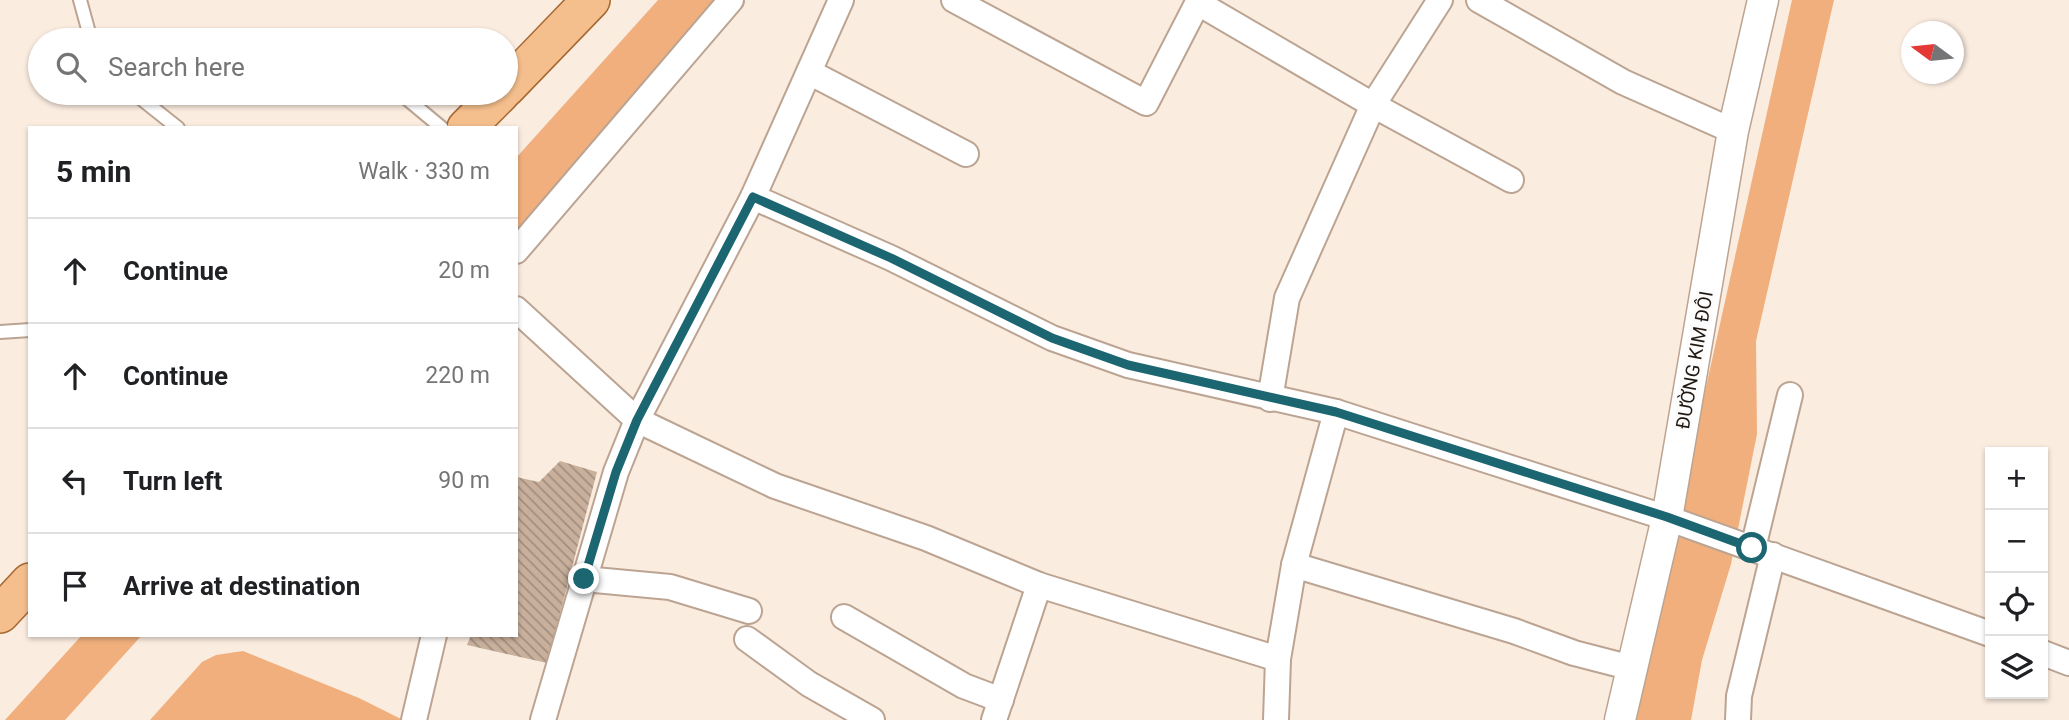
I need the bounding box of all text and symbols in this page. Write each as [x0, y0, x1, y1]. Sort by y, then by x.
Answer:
north arrow [1901, 21, 1964, 84]
search box [28, 28, 518, 105]
icon: search [52, 48, 90, 86]
text: Search here [108, 52, 245, 82]
text: 5 min [56, 154, 131, 189]
text: Walk · 330 m [358, 158, 490, 185]
icon: ahead [56, 252, 94, 290]
text: Continue [123, 256, 228, 286]
text: 20 m [438, 257, 490, 284]
street label: ĐƯỜNG KIM ĐÔI [1671, 289, 1718, 431]
icon: ahead [56, 357, 94, 395]
text: Continue [123, 361, 228, 391]
text: 220 m [425, 362, 490, 389]
map controls [1985, 447, 2048, 699]
button: + [1985, 447, 2048, 510]
icon: left [56, 462, 94, 500]
text: Turn left [123, 466, 222, 496]
text: 90 m [438, 467, 490, 494]
button: − [1985, 510, 2048, 573]
route start [1736, 532, 1767, 563]
route end [568, 563, 599, 594]
icon: arrive [56, 567, 94, 605]
text: Arrive at destination [123, 571, 360, 601]
button: locate [1985, 573, 2048, 636]
button: layers [1985, 636, 2048, 699]

